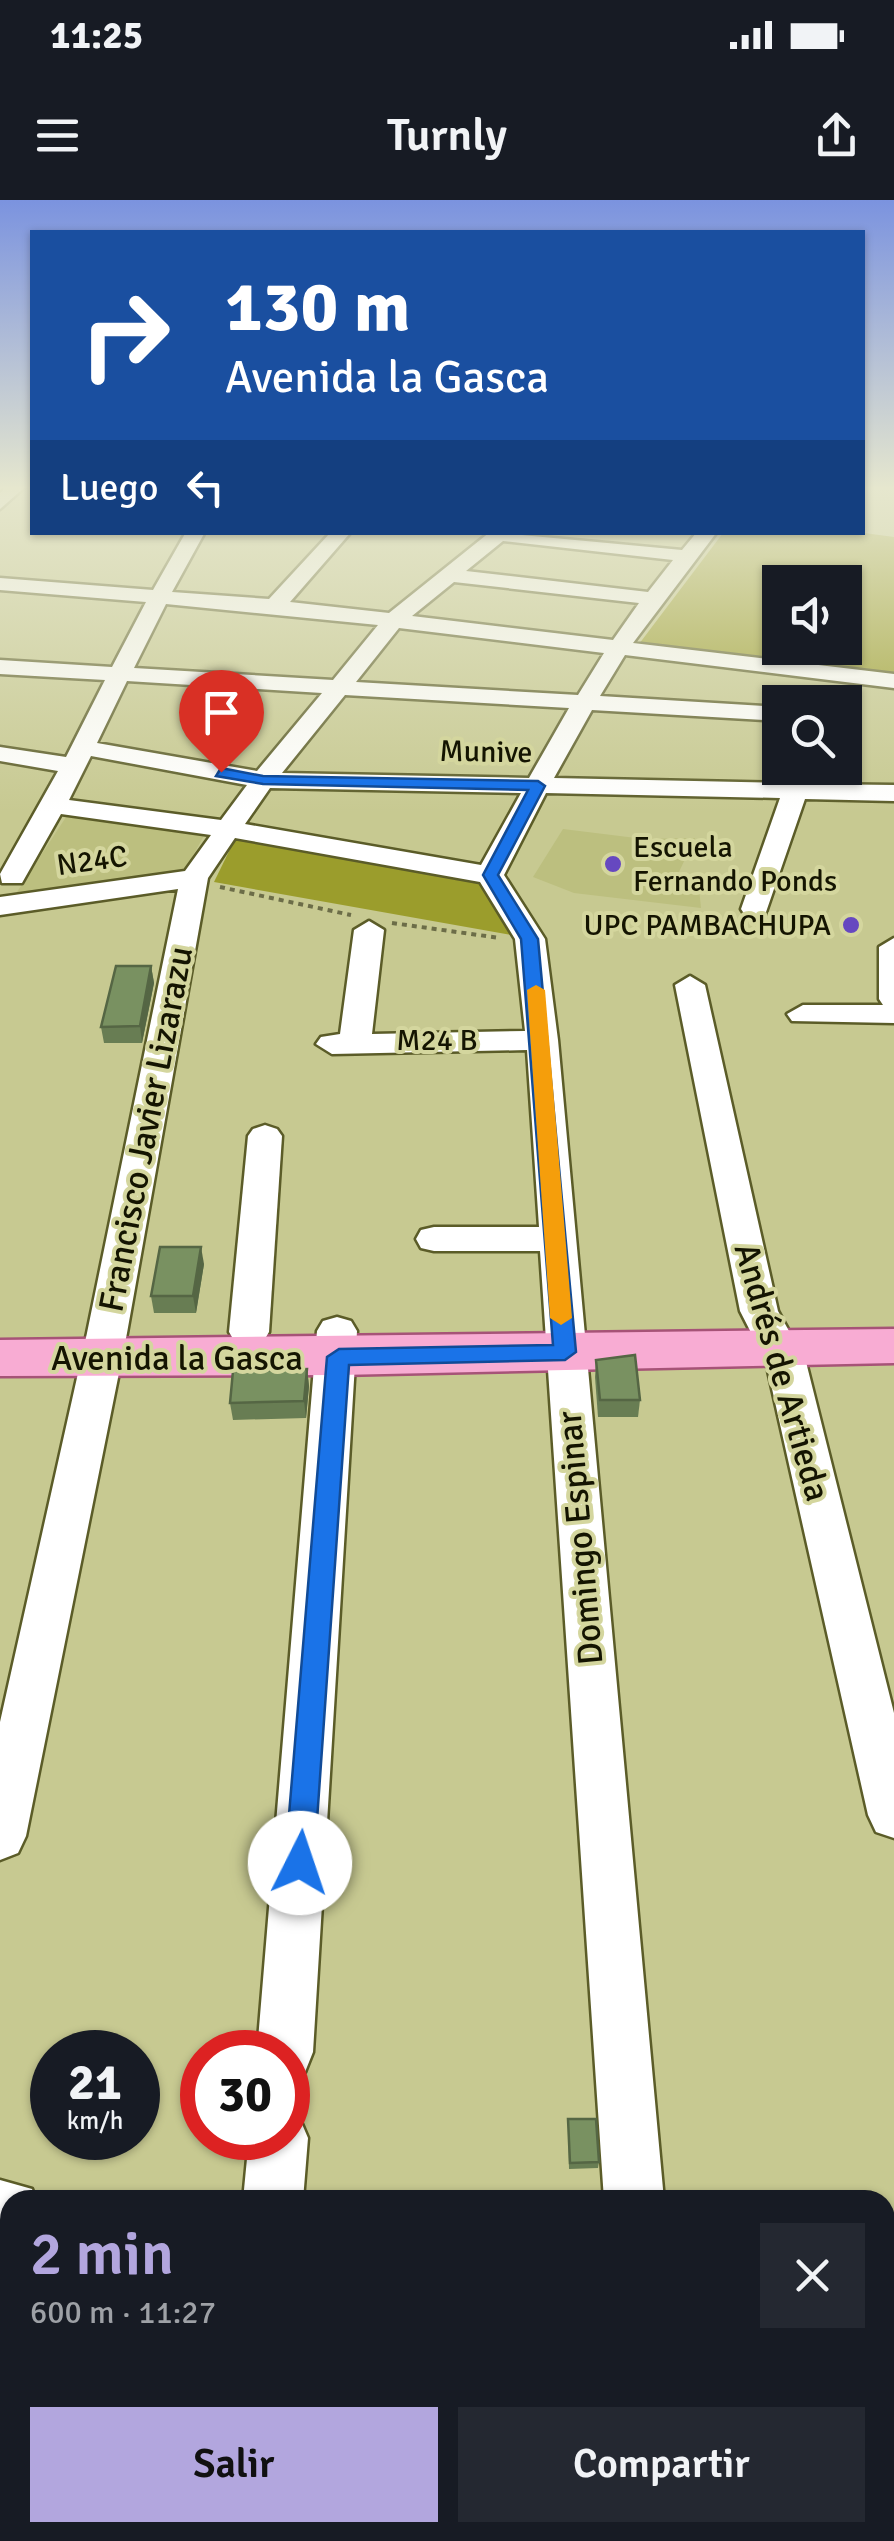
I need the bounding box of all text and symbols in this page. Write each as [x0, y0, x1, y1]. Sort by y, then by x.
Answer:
text: 11:25 [50, 12, 143, 59]
icon: menu [30, 108, 85, 163]
text: Turnly [387, 108, 507, 163]
icon: share [809, 108, 864, 163]
text: 130 m [225, 264, 410, 350]
icon: right [60, 270, 190, 400]
text: Avenida la Gasca [225, 350, 549, 405]
icon: left [178, 460, 233, 515]
text: Luego [60, 464, 158, 511]
map controls [762, 565, 862, 785]
button: sound [762, 565, 862, 665]
pin [179, 670, 264, 773]
icon: arrive [194, 685, 249, 740]
button: search [762, 685, 862, 785]
street label: Munive [439, 733, 533, 771]
place label: Escuela Fernando Ponds [633, 829, 837, 900]
street label: N24C [54, 838, 130, 884]
marker: Escuela Fernando Ponds [602, 853, 624, 875]
place label: UPC PAMBACHUPA [583, 907, 831, 944]
marker: UPC PAMBACHUPA [840, 914, 862, 936]
street label: Francisco Javier Lizarazu [89, 943, 203, 1315]
street label: M24 B [396, 1022, 478, 1059]
street label: Andrés de Artieda [725, 1238, 839, 1506]
street label: Avenida la Gasca [51, 1337, 303, 1380]
street label: Domingo Espinar [547, 1409, 613, 1667]
position arrow [248, 1811, 352, 1915]
speed limit sign: 30 [180, 2030, 310, 2160]
text: 21 [68, 2052, 122, 2114]
text: km/h [67, 2105, 123, 2136]
text: 2 min [30, 2218, 174, 2292]
button: close [760, 2223, 865, 2328]
text: 600 m · 11:27 [30, 2293, 216, 2332]
button: Salir [30, 2407, 438, 2522]
button: Compartir [458, 2407, 865, 2522]

